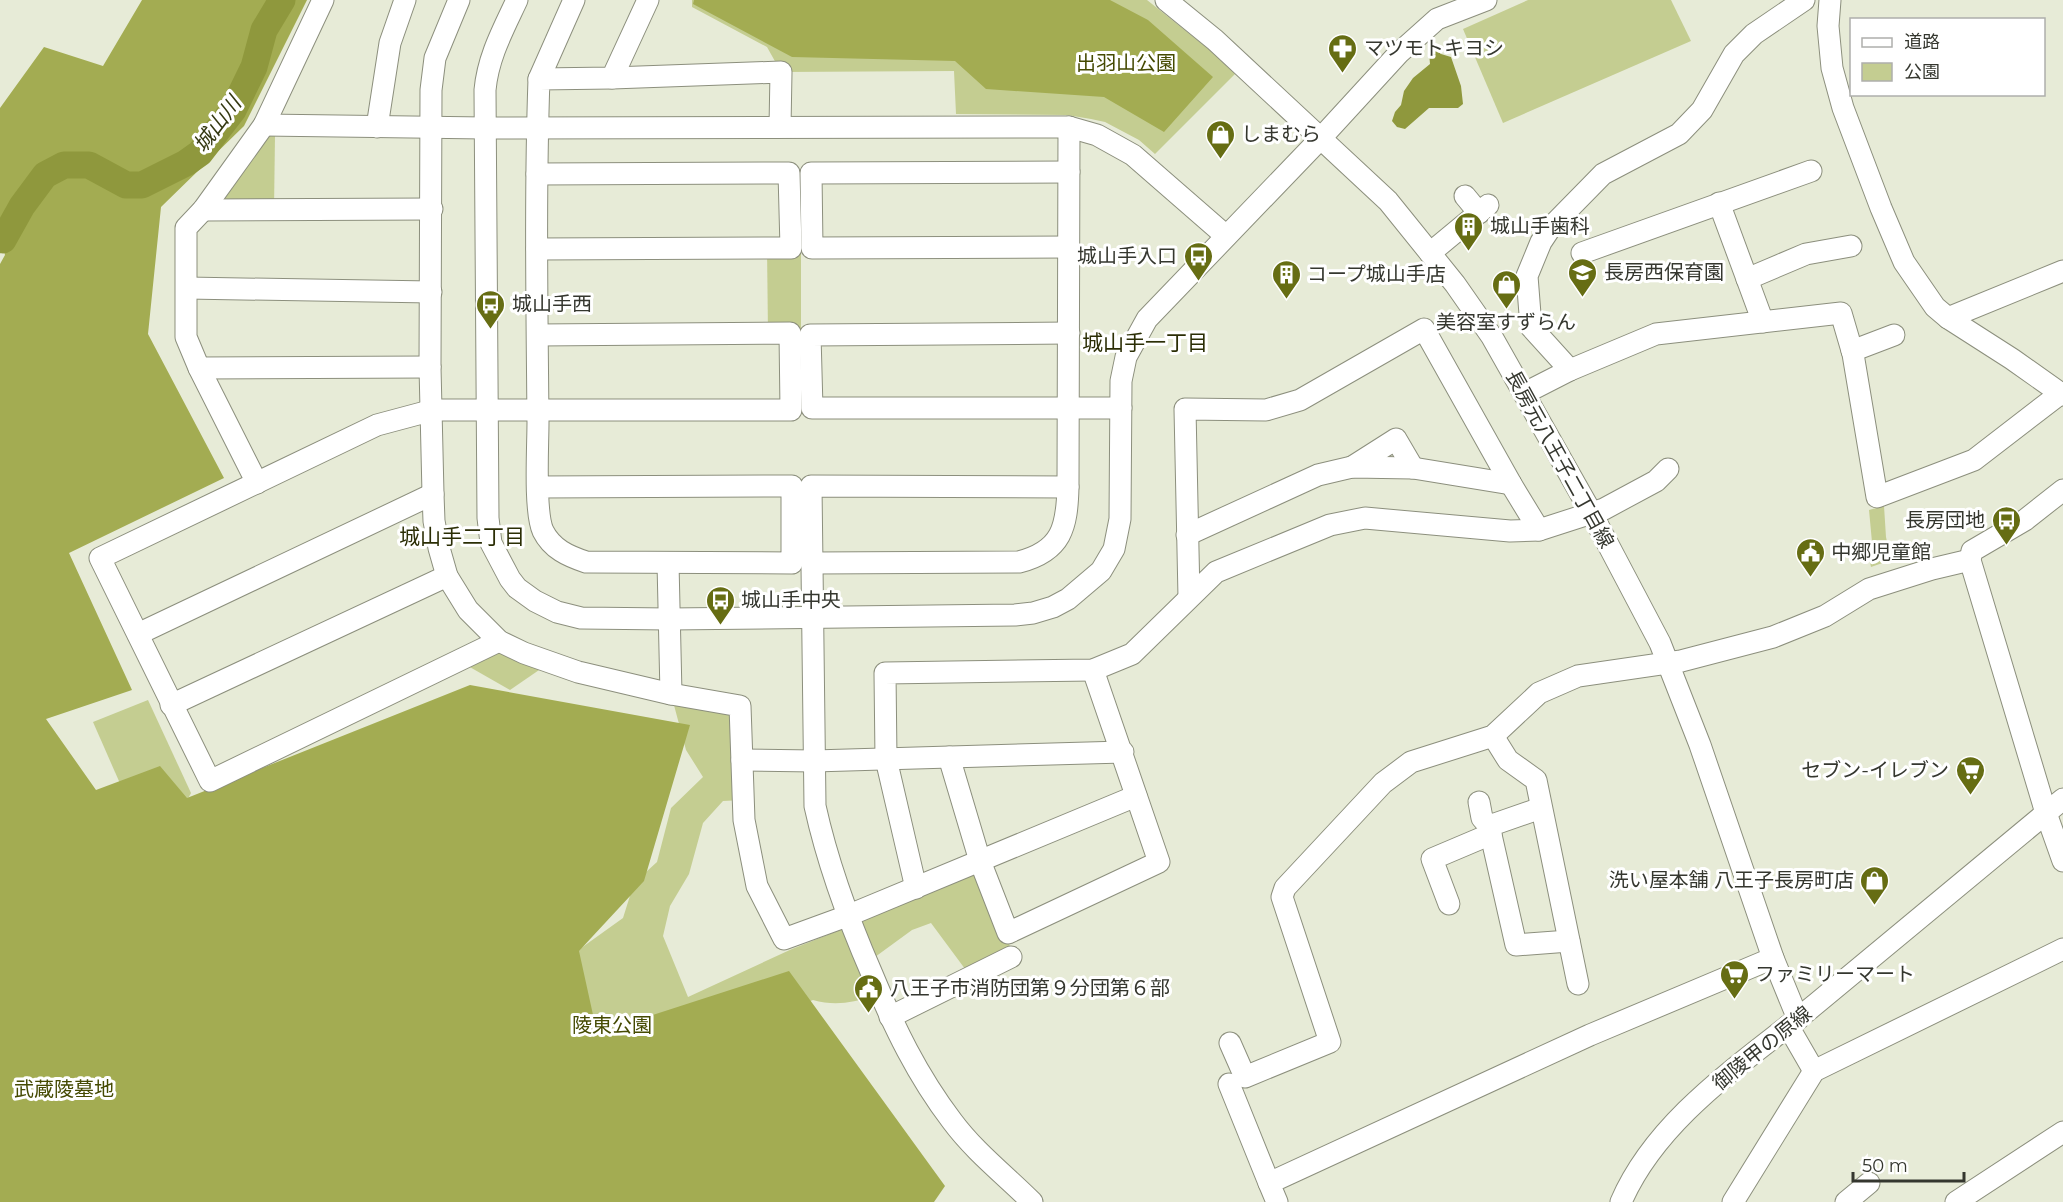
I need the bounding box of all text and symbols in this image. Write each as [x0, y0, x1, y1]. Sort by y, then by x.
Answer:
legend [1850, 18, 2045, 96]
text: 道路 [1904, 31, 1940, 53]
pharmacy icon: マツモトキヨシ [1327, 32, 1359, 74]
place label: マツモトキヨシ [1364, 36, 1504, 60]
park label: 出羽山公園 [1076, 51, 1176, 75]
text: 公園 [1904, 61, 1940, 83]
water label: 城山川 [188, 90, 247, 157]
shop icon: しまむら [1204, 118, 1236, 160]
place label: しまむら [1241, 122, 1321, 146]
building icon: 城山手歯科 [1453, 210, 1485, 252]
place label: 城山手歯科 [1490, 214, 1590, 238]
bus stop icon: 城山手入口 [1182, 240, 1214, 282]
place label: 城山手入口 [1077, 244, 1177, 268]
school or university icon: 長房西保育園 [1567, 256, 1599, 298]
building icon: コープ城山手店 [1270, 258, 1302, 300]
place label: 長房西保育園 [1604, 260, 1724, 284]
place label: コープ城山手店 [1307, 262, 1446, 286]
shop icon: 美容室すずらん [1490, 268, 1522, 310]
bus stop icon: 城山手西 [475, 288, 507, 330]
place label: 城山手西 [512, 292, 592, 316]
place label: 美容室すずらん [1436, 310, 1576, 334]
district label: 城山手一丁目 [1082, 330, 1208, 355]
street label: 長房元八王子二丁目線 [1501, 366, 1619, 552]
bus stop icon: 長房団地 [1990, 504, 2022, 546]
place label: 長房団地 [1905, 508, 1985, 532]
district label: 城山手二丁目 [399, 524, 525, 549]
public building icon: 中郷児童館 [1794, 536, 1826, 578]
place label: 中郷児童館 [1831, 540, 1931, 564]
bus stop icon: 城山手中央 [704, 584, 736, 626]
place label: 城山手中央 [741, 588, 841, 612]
supermarket icon: セブン-イレブン [1954, 754, 1986, 796]
place label: セブン-イレブン [1801, 758, 1949, 782]
shop icon: 洗い屋本舗 八王子長房町店 [1859, 864, 1891, 906]
place label: 洗い屋本舗 八王子長房町店 [1609, 868, 1854, 892]
supermarket icon: ファミリーマート [1718, 958, 1750, 1000]
place label: ファミリーマート [1755, 962, 1915, 986]
public building icon: 八王子市消防団第９分団第６部 [853, 972, 885, 1014]
place label: 八王子市消防団第９分団第６部 [890, 976, 1170, 1000]
street label: 御陵甲の原線 [1708, 1001, 1816, 1095]
park label: 陵東公園 [572, 1013, 652, 1037]
park label: 武蔵陵墓地 [14, 1077, 114, 1101]
scale bar [1853, 1145, 1964, 1183]
text: 50 m [1862, 1155, 1908, 1177]

